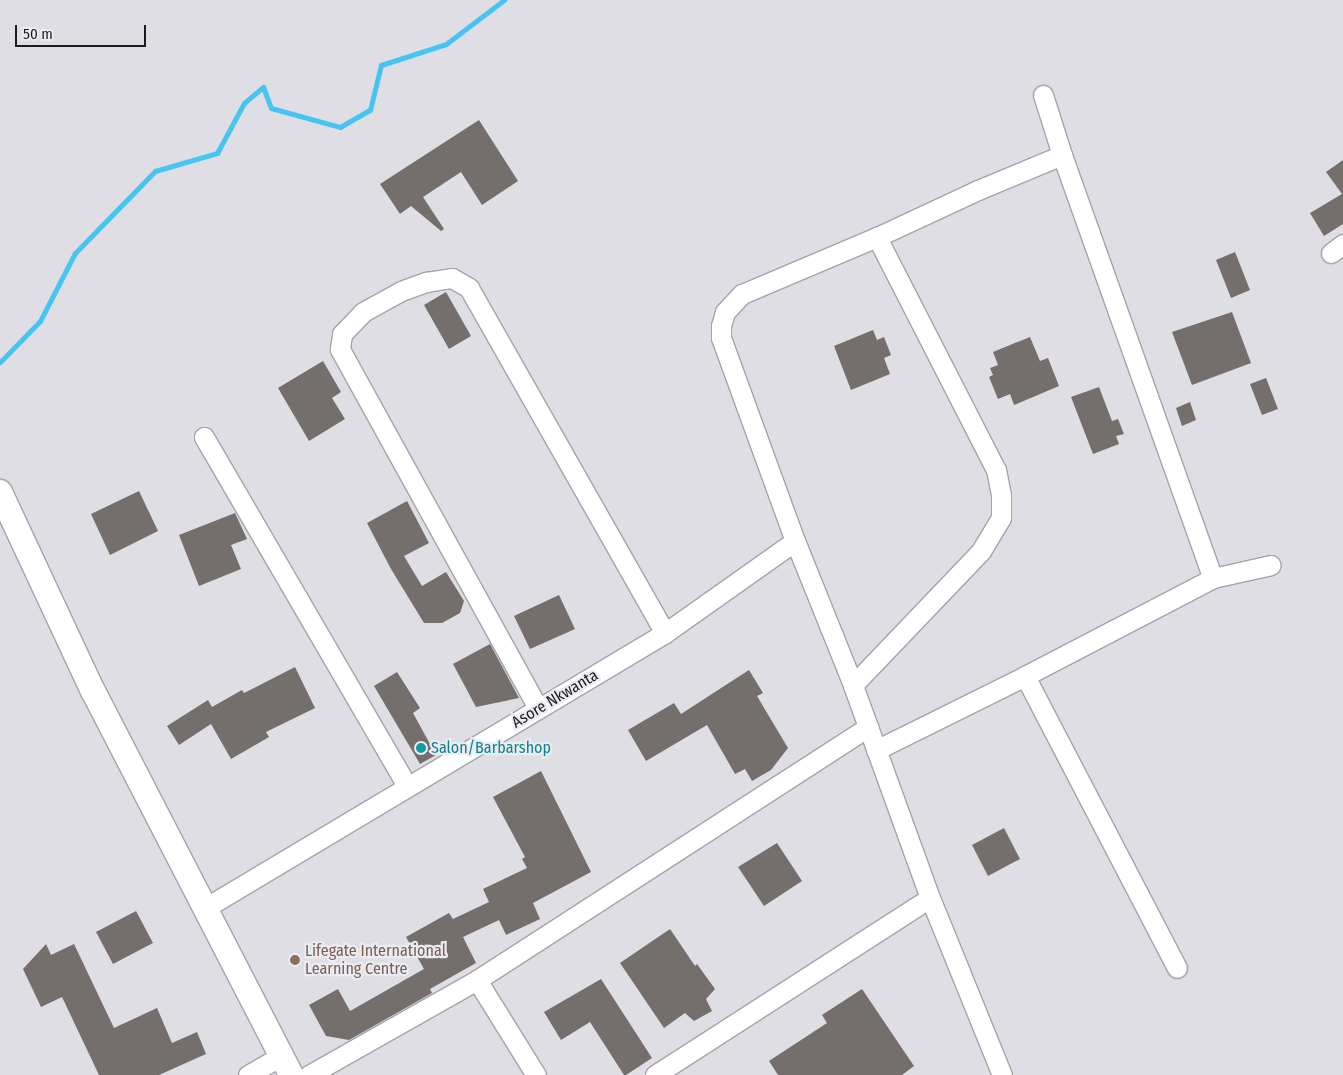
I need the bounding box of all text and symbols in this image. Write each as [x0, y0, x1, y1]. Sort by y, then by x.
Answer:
scale bar [18, 15, 149, 47]
text: 50 m [23, 25, 53, 43]
street label: Asore Nkwanta [508, 666, 602, 732]
place label: Salon/Barbarshop [431, 738, 551, 758]
marker: Salon/Barbarshop [415, 742, 427, 754]
place label: Lifegate International Learning Centre [305, 941, 446, 979]
marker: Lifegate International Learning Centre [289, 954, 301, 966]

